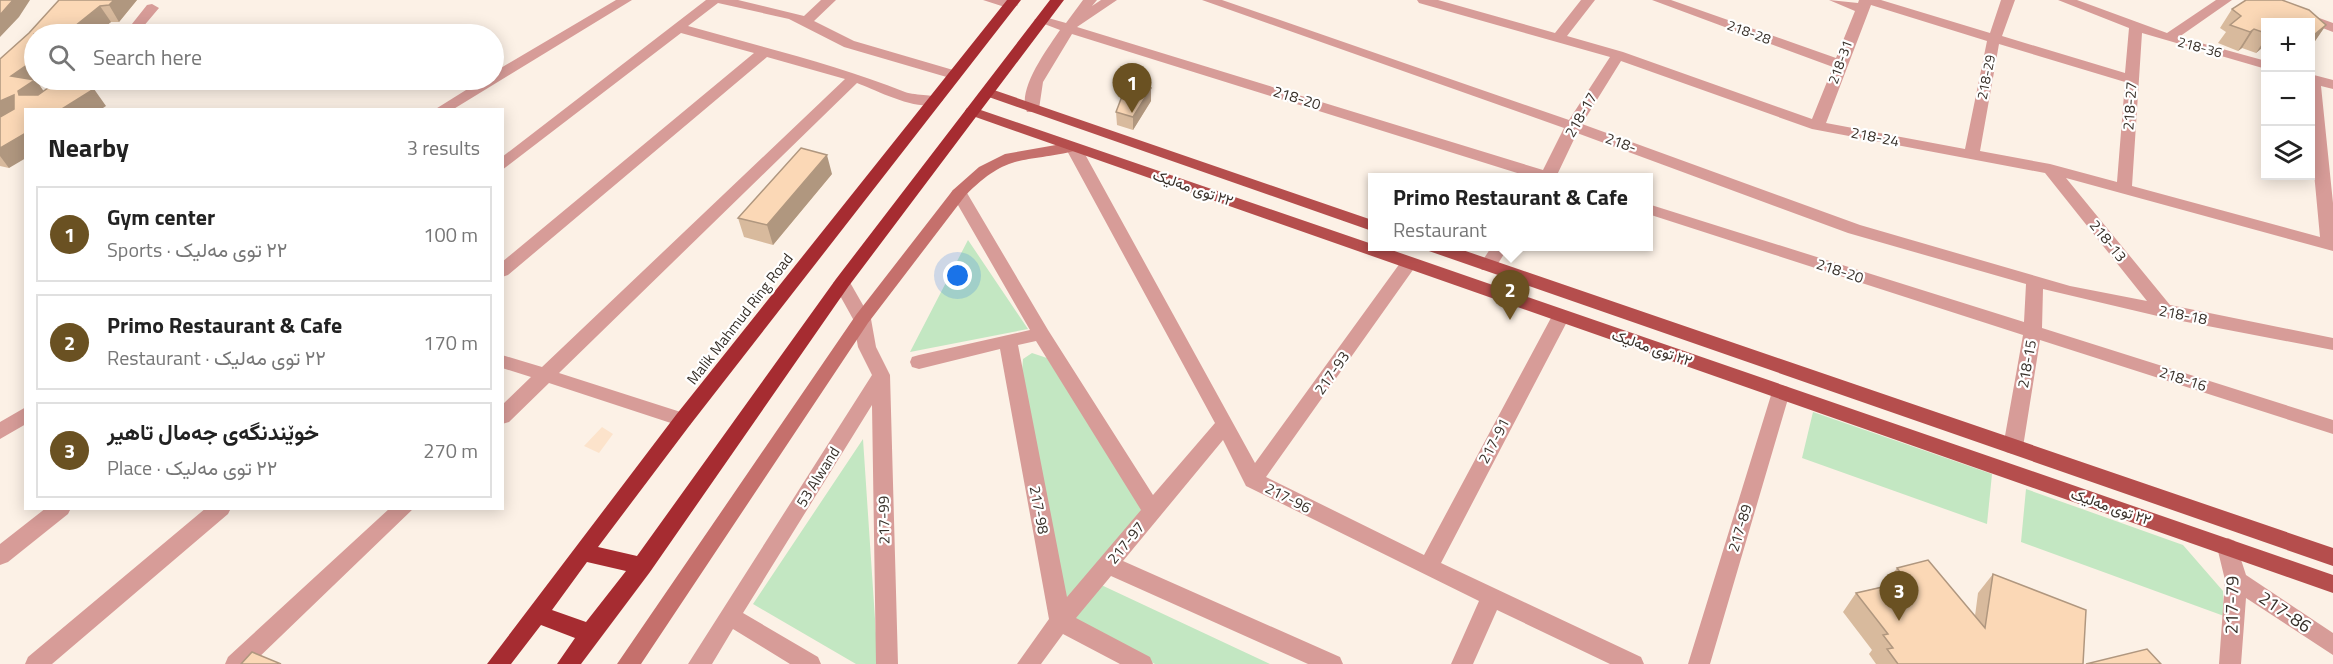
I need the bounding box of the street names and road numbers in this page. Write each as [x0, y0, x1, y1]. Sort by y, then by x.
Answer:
street label: 218-28 [1724, 14, 1774, 49]
street label: 218-36 [2176, 31, 2225, 63]
street label: 218-31 [1822, 37, 1857, 87]
street label: 218-29 [1971, 53, 2000, 101]
street label: 218-20 [1271, 79, 1324, 116]
street label: 218-27 [2116, 81, 2143, 131]
street label: 218-17 [1558, 88, 1603, 142]
street label: 218-24 [1849, 121, 1901, 152]
street label: 218- [1602, 126, 1640, 159]
street label: ٢٢ توی مەلیک [1150, 163, 1237, 212]
street label: 218-13 [2084, 215, 2133, 267]
street label: Malik Mahmud Ring Road [681, 248, 798, 389]
street label: 218-20 [1814, 252, 1867, 289]
street label: 218-18 [2157, 299, 2209, 330]
street label: ٢٢ توی مەلیک [1609, 323, 1696, 372]
street label: 218-15 [2011, 338, 2042, 390]
street label: 217-93 [1308, 346, 1355, 399]
street label: 218-16 [2157, 360, 2210, 397]
street label: 217-91 [1472, 414, 1515, 468]
street label: 53 Alwand [790, 442, 845, 511]
street label: 217-96 [1261, 476, 1315, 519]
street label: ٢٢ توی مەلیک [2068, 482, 2155, 531]
street label: 217-98 [1024, 484, 1055, 536]
street label: 217-99 [872, 496, 895, 544]
street label: 217-89 [1721, 501, 1758, 554]
street label: 217-97 [1101, 517, 1150, 569]
street label: 217-79 [2217, 576, 2246, 634]
street label: 217-86 [2254, 584, 2317, 639]

